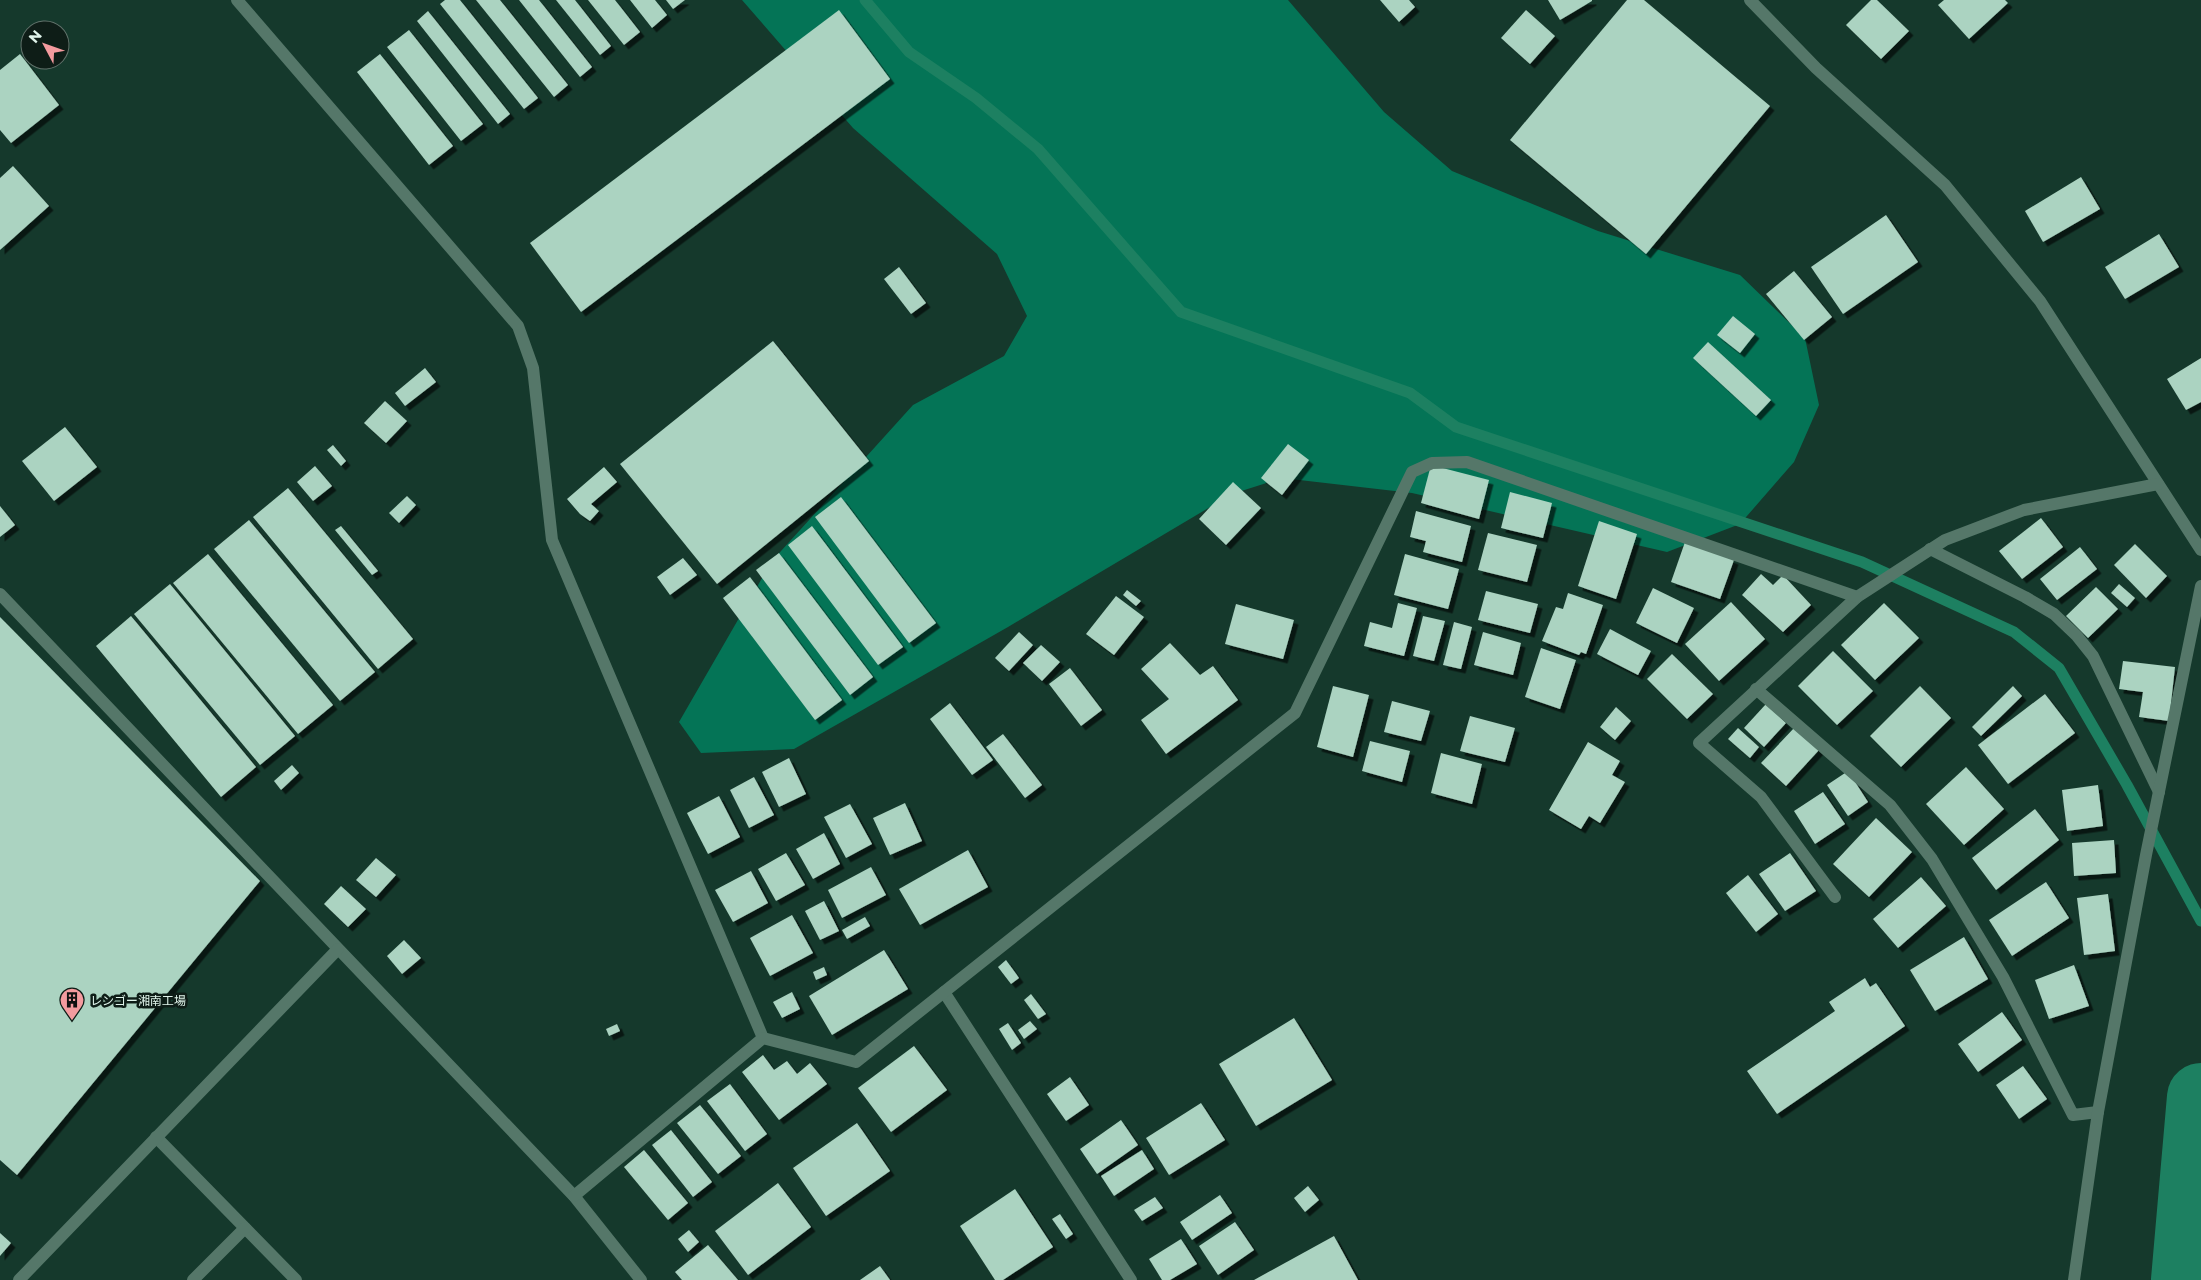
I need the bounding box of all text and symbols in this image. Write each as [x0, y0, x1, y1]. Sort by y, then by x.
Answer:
north arrow [20, 20, 70, 70]
text: N [25, 26, 46, 47]
building icon: レンゴー湘南工場 [59, 987, 85, 1021]
place label: レンゴー湘南工場 [90, 993, 186, 1008]

